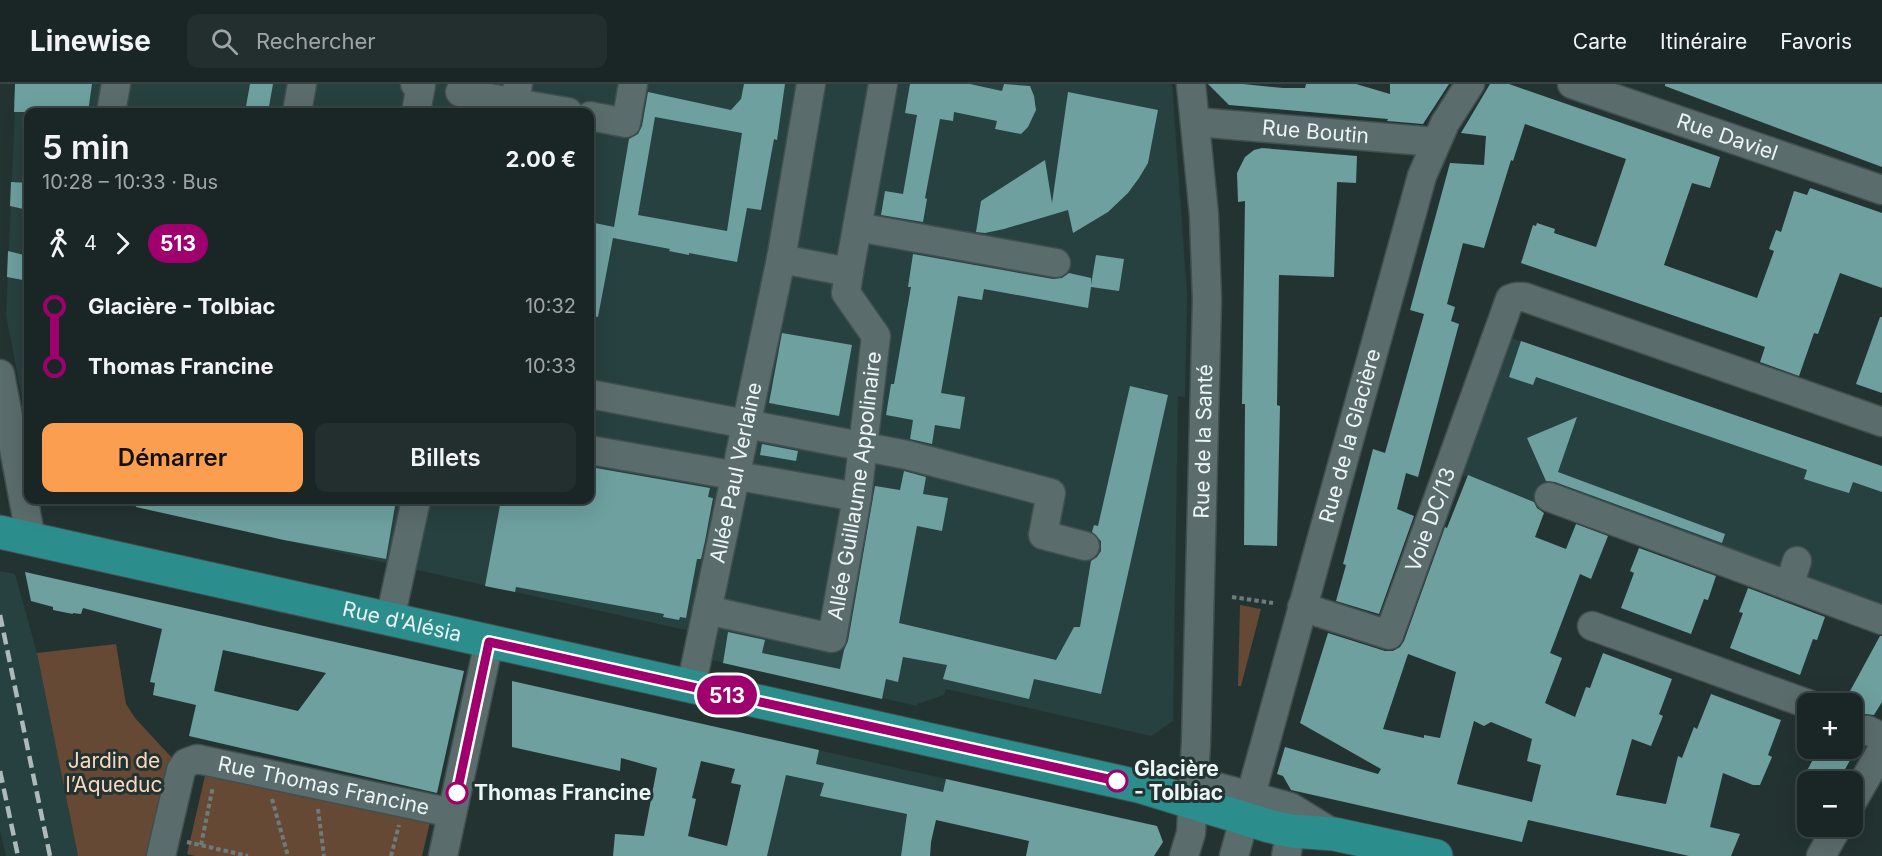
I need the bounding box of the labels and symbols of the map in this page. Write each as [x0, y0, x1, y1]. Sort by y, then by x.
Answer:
street label: Rue Daviel [1674, 108, 1781, 165]
street label: Rue Boutin [1261, 115, 1370, 148]
street label: Rue de la Glacière [1314, 346, 1386, 526]
street label: Allée Guillaume Appolinaire [822, 350, 886, 622]
street label: Rue de la Santé [1189, 364, 1217, 519]
street label: Allée Paul Verlaine [704, 380, 767, 565]
street label: Voie DC/13 [1400, 464, 1460, 575]
street label: Rue d'Alésia [340, 596, 464, 647]
line badge: 513 [692, 676, 762, 714]
park label: Jardin de l’Aqueduc [66, 748, 162, 797]
street label: Rue Thomas Francine [216, 751, 432, 820]
place label: Glacière - Tolbiac [1134, 756, 1223, 805]
marker: Glacière - Tolbiac [1106, 770, 1128, 792]
place label: Thomas Francine [474, 780, 651, 805]
marker: Thomas Francine [446, 782, 468, 804]

